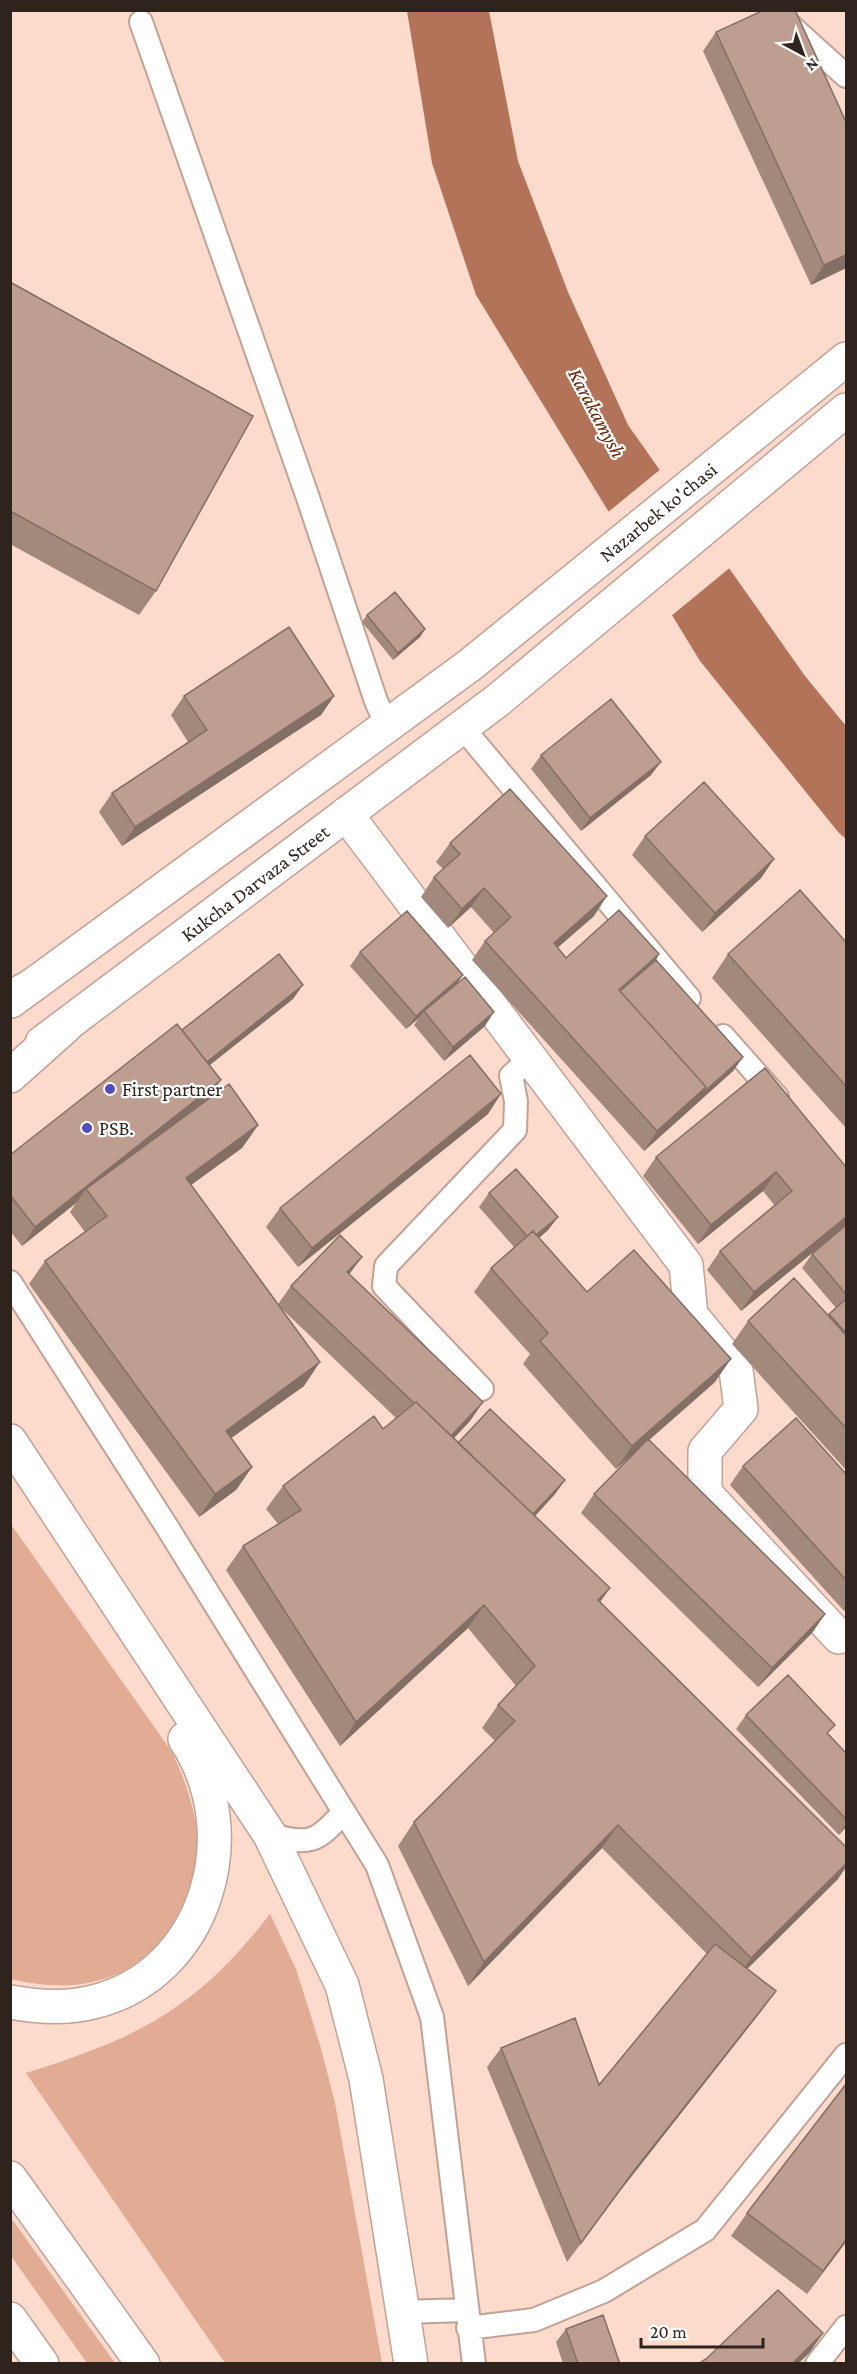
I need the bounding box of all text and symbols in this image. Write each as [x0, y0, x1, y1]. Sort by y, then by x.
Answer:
north arrow [773, 24, 833, 84]
text: N [803, 55, 822, 75]
water label: Karakamysh [563, 364, 631, 462]
street label: Nazarbek ko'chasi [595, 458, 721, 566]
street label: Kukcha Darvaza Street [177, 820, 334, 946]
place label: First partner [122, 1078, 222, 1101]
marker: First partner [103, 1082, 117, 1096]
place label: PSB. [99, 1117, 134, 1139]
marker: PSB. [80, 1121, 94, 1135]
scale bar [641, 2311, 762, 2349]
text: 20 m [650, 2322, 687, 2342]

